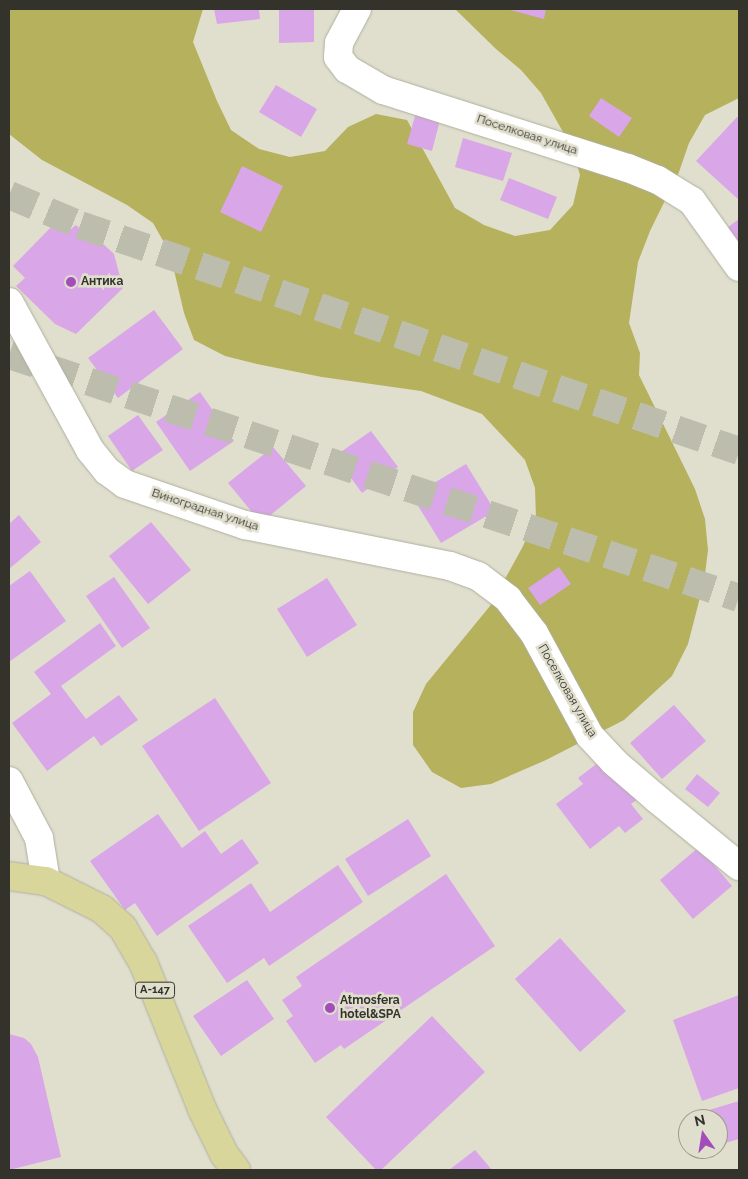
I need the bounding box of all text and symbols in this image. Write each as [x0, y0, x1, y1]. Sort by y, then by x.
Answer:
street label: Поселковая улица [475, 112, 579, 158]
place label: Антика [81, 275, 123, 289]
marker: Антика [65, 276, 77, 288]
street label: Виноградная улица [150, 486, 260, 534]
street label: Поселковая улица [534, 642, 600, 740]
road number: А-147 [135, 982, 175, 998]
place label: Atmosfera hotel&SPA [340, 994, 401, 1022]
marker: Atmosfera hotel&SPA [324, 1002, 336, 1014]
north arrow [678, 1109, 728, 1159]
text: N [693, 1111, 707, 1129]

